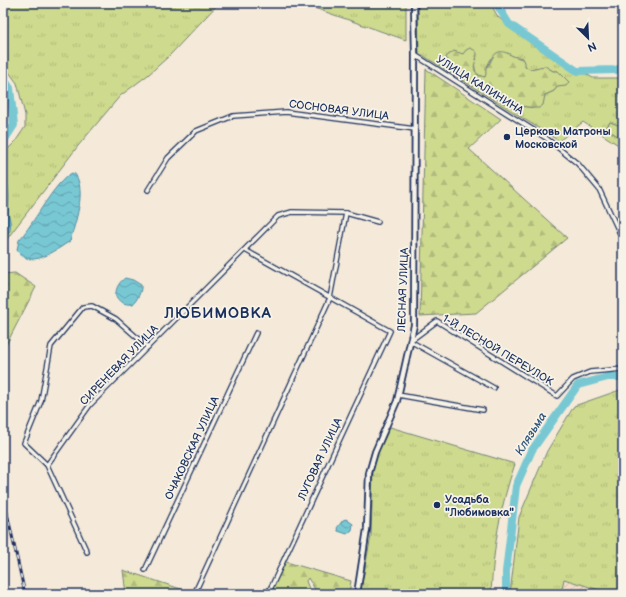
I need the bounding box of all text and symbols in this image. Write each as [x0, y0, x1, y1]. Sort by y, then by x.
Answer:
north arrow [568, 18, 608, 58]
text: N [585, 39, 598, 54]
street label: УЛИЦА КАЛИНИНА [434, 53, 526, 117]
street label: СОСНОВАЯ УЛИЦА [288, 97, 390, 123]
place label: Церковь Матроны Московской [515, 125, 611, 151]
marker: Церковь Матроны Московской [502, 132, 512, 142]
street label: ЛЕСНАЯ УЛИЦА [395, 247, 411, 333]
district label: ЛЮБИМОВКА [163, 304, 272, 323]
street label: 1-Й ЛЕСНОЙ ПЕРЕУЛОК [440, 312, 556, 389]
street label: СИРЕНЕВАЯ УЛИЦА [77, 322, 161, 408]
street label: ОЧАКОВСКАЯ УЛИЦА [162, 394, 222, 502]
water label: Клязьма [512, 410, 550, 458]
street label: ЛУГОВАЯ УЛИЦА [295, 415, 345, 503]
place label: Усадьба "Любимовка" [445, 493, 514, 519]
marker: Усадьба "Любимовка" [432, 500, 442, 510]

